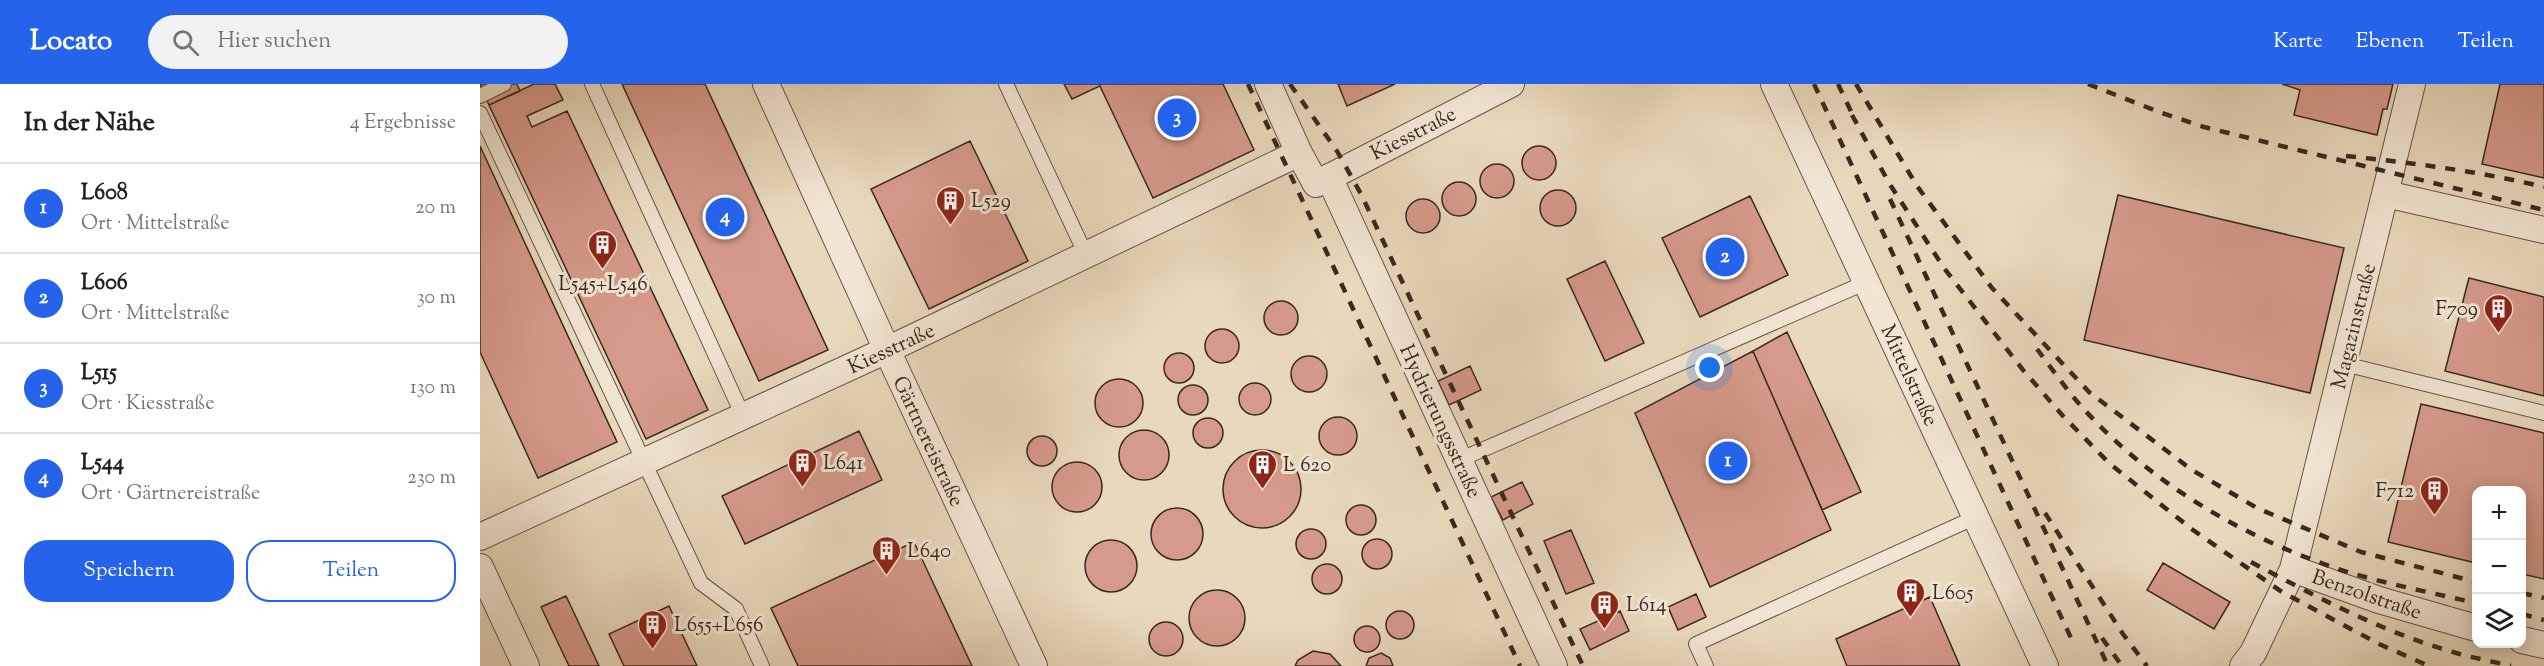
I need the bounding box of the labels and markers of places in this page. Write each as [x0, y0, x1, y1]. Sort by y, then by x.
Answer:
pin: 3 [1158, 96, 1196, 141]
building icon: L529 [934, 184, 966, 226]
place label: L529 [971, 187, 1011, 217]
pin: 4 [706, 194, 744, 240]
building icon: L545+L546 [587, 228, 619, 270]
pin: 2 [1706, 234, 1744, 279]
place label: L545+L546 [558, 270, 648, 300]
building icon: F709 [2483, 292, 2515, 334]
place label: F709 [2435, 295, 2478, 325]
pin: 1 [1708, 438, 1748, 484]
building icon: L641 [786, 446, 818, 488]
building icon: L 620 [1246, 448, 1278, 490]
place label: L641 [823, 449, 863, 479]
place label: L 620 [1283, 451, 1331, 481]
building icon: F712 [2419, 474, 2451, 516]
place label: F712 [2375, 477, 2414, 507]
building icon: L640 [870, 534, 902, 576]
place label: L640 [907, 537, 951, 567]
building icon: L605 [1895, 576, 1927, 618]
place label: L605 [1932, 579, 1973, 609]
building icon: L614 [1589, 588, 1621, 630]
place label: L614 [1626, 591, 1667, 621]
building icon: L655+L656 [637, 608, 669, 650]
place label: L655+L656 [674, 611, 763, 641]

